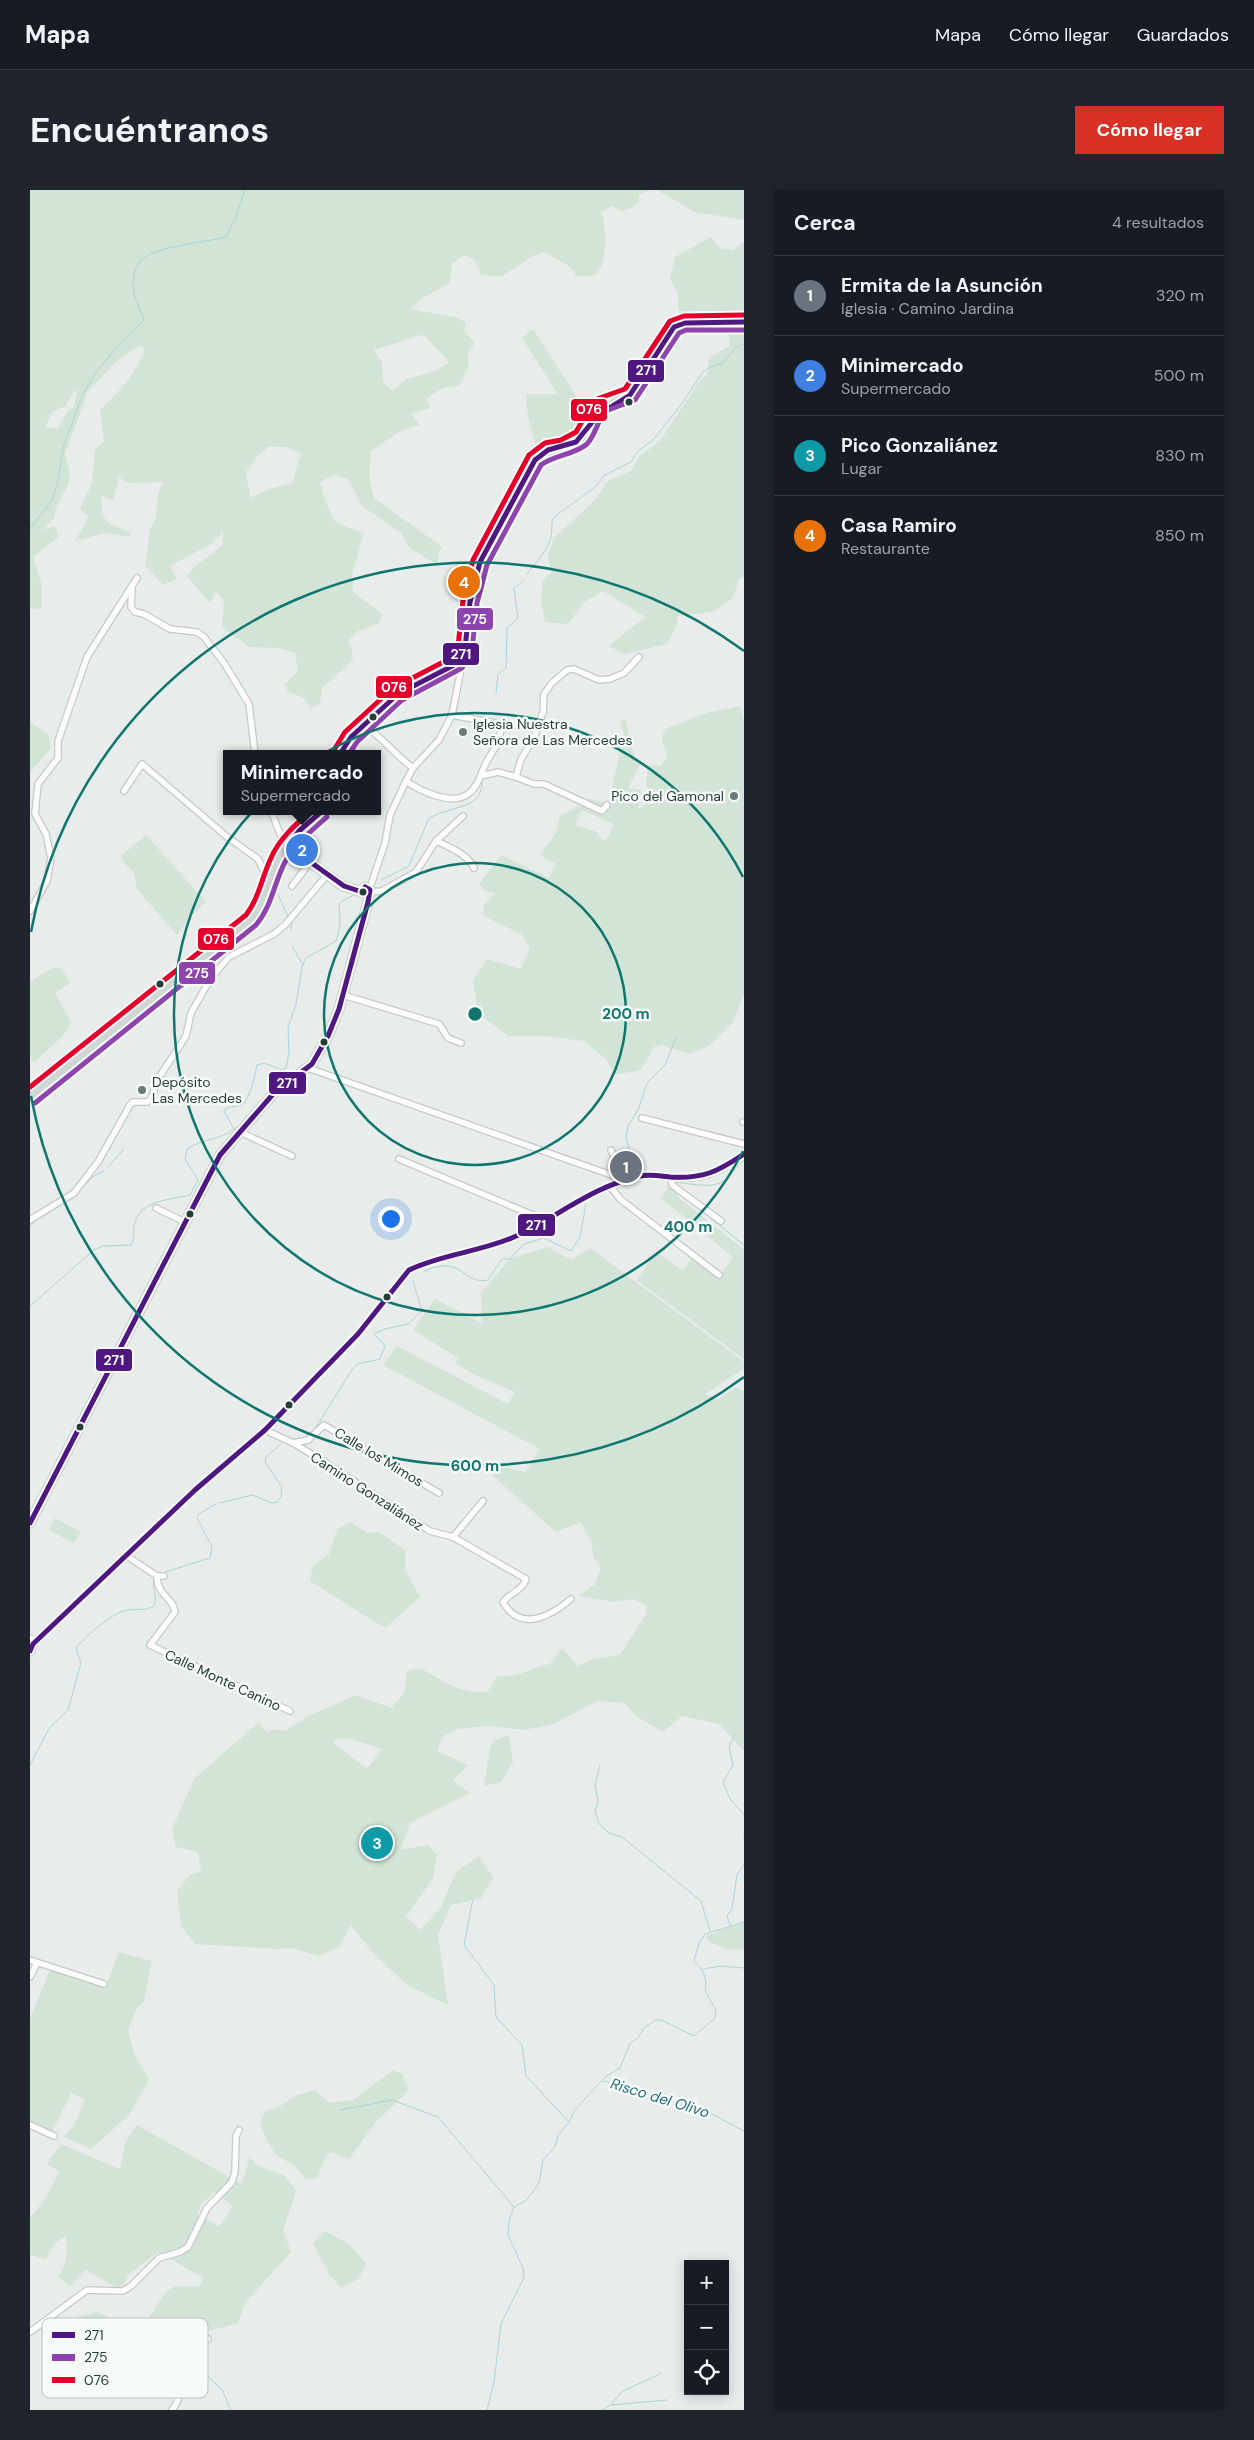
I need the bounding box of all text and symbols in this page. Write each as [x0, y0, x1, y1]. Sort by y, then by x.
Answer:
text: Mapa [25, 19, 90, 50]
text: Mapa [935, 23, 981, 47]
text: Cómo llegar [1009, 23, 1109, 47]
text: Guardados [1137, 23, 1229, 47]
button: Cómo llegar [1075, 106, 1224, 154]
text: Encuéntranos [30, 107, 269, 153]
text: Cerca [794, 209, 856, 237]
text: 4 resultados [1112, 212, 1204, 233]
text: Ermita de la Asunción [841, 273, 1043, 298]
text: 1 [807, 285, 813, 306]
text: 320 m [1156, 285, 1204, 306]
text: Iglesia · Camino Jardina [841, 298, 1014, 319]
text: Minimercado [841, 353, 964, 378]
line badge: 271 [627, 359, 665, 383]
text: 271 [636, 361, 656, 379]
text: 2 [805, 365, 815, 386]
text: 500 m [1154, 365, 1204, 386]
text: Supermercado [841, 378, 951, 399]
unlabelled marker [624, 397, 634, 407]
line badge: 076 [570, 398, 608, 422]
text: 076 [576, 400, 602, 418]
text: Pico Gonzaliánez [841, 433, 998, 458]
text: 3 [805, 445, 815, 466]
text: 830 m [1155, 445, 1204, 466]
text: Lugar [841, 458, 882, 479]
text: Casa Ramiro [841, 513, 957, 538]
text: 4 [805, 525, 815, 546]
text: 850 m [1155, 525, 1204, 546]
text: Restaurante [841, 538, 930, 559]
pin: 4 [448, 563, 480, 601]
line badge: 275 [456, 607, 494, 631]
text: 275 [463, 610, 487, 628]
line badge: 271 [442, 642, 480, 666]
text: 271 [451, 645, 471, 663]
line badge: 076 [375, 675, 413, 699]
text: 076 [381, 678, 407, 696]
unlabelled marker [368, 712, 378, 722]
place label: Iglesia Nuestra Señora de Las Mercedes [473, 715, 633, 749]
marker: Iglesia Nuestra Señora de Las Mercedes [457, 726, 469, 738]
popup [223, 750, 381, 815]
text: Minimercado [241, 760, 363, 785]
text: Supermercado [241, 785, 351, 806]
place label: Pico del Gamonal [611, 787, 724, 805]
marker: Pico del Gamonal [728, 790, 740, 802]
pin: 2 [286, 831, 318, 869]
unlabelled marker [358, 887, 368, 897]
line badge: 076 [197, 927, 235, 951]
text: 076 [203, 930, 229, 948]
line badge: 275 [178, 961, 216, 985]
text: 275 [185, 964, 209, 982]
unlabelled marker [155, 979, 165, 989]
text: 200 m [602, 1004, 650, 1024]
centre of rings [466, 1005, 484, 1023]
unlabelled marker [319, 1037, 329, 1047]
line badge: 271 [268, 1071, 307, 1095]
place label: Depósito Las Mercedes [152, 1073, 242, 1107]
text: 271 [277, 1074, 297, 1092]
marker: Depósito Las Mercedes [136, 1084, 148, 1096]
pin: 1 [610, 1148, 642, 1186]
your location [378, 1206, 404, 1232]
unlabelled marker [185, 1209, 195, 1219]
line badge: 271 [517, 1213, 556, 1237]
text: 271 [526, 1216, 546, 1234]
text: 400 m [664, 1217, 712, 1237]
unlabelled marker [382, 1292, 392, 1302]
line badge: 271 [95, 1348, 133, 1372]
text: 271 [104, 1351, 124, 1369]
unlabelled marker [284, 1400, 294, 1410]
unlabelled marker [75, 1422, 85, 1432]
street label: Calle los Mimos [331, 1423, 427, 1491]
street label: Camino Gonzaliánez [307, 1448, 427, 1534]
text: 600 m [451, 1456, 499, 1476]
street label: Calle Monte Canino [162, 1645, 284, 1715]
pin: 3 [361, 1824, 393, 1862]
water label: Risco del Olivo [608, 2073, 712, 2123]
map controls [684, 2260, 729, 2395]
button: + [684, 2260, 729, 2305]
button: − [684, 2305, 729, 2350]
legend [42, 2318, 208, 2398]
text: 271 [84, 2326, 104, 2344]
text: 275 [84, 2348, 107, 2366]
button: locate [684, 2350, 729, 2395]
text: 076 [84, 2371, 109, 2389]

